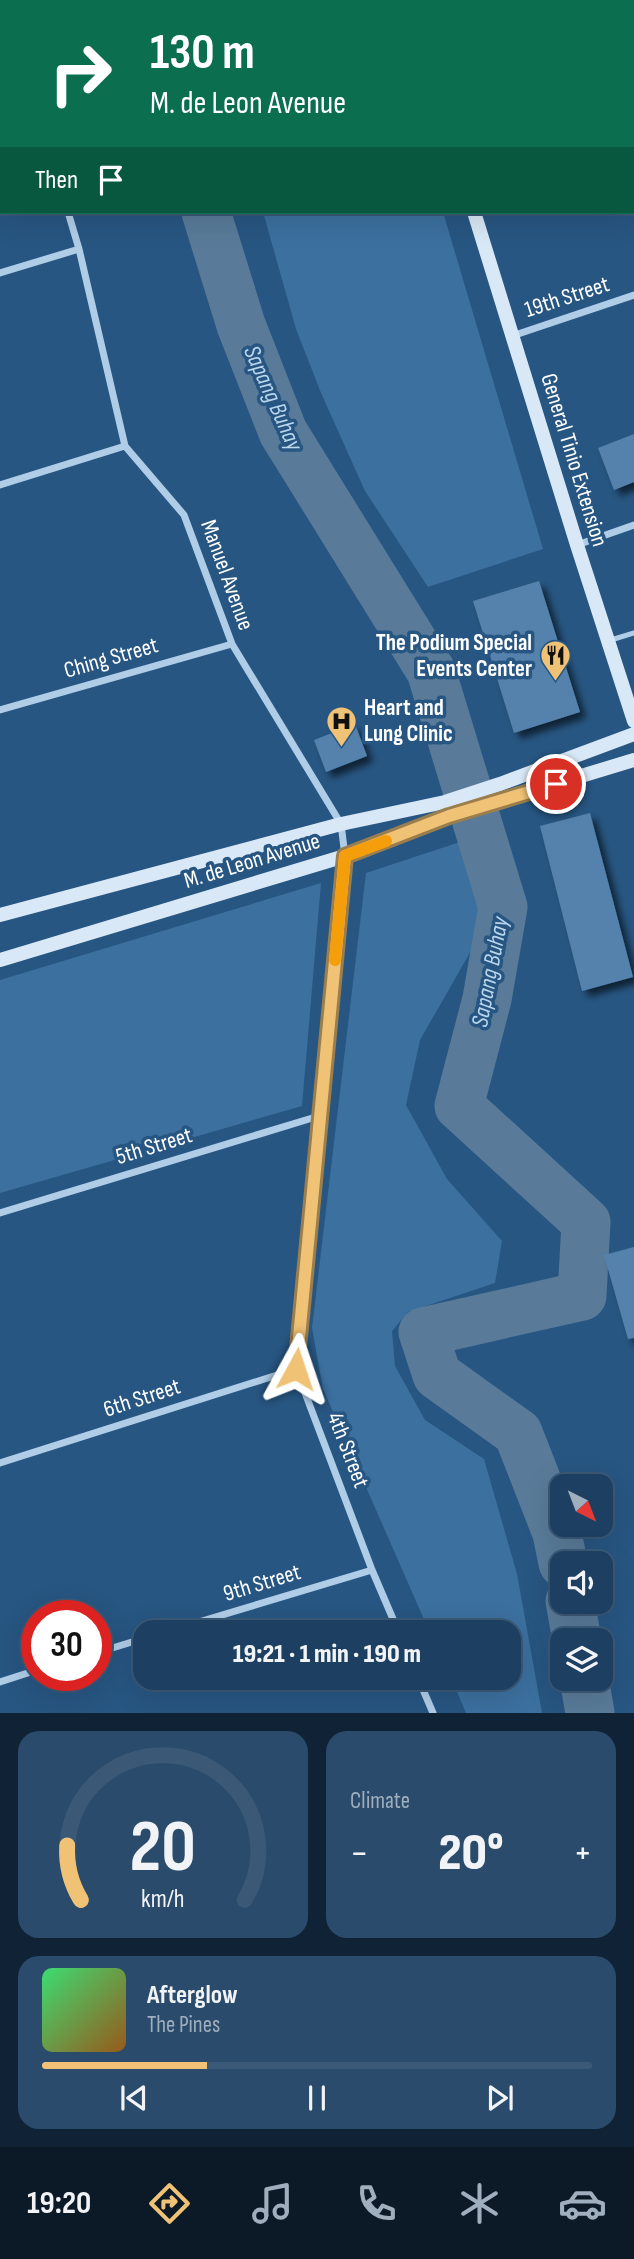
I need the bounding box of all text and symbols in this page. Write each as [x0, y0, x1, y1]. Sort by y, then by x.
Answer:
text: 130 m [150, 24, 255, 83]
icon: right [35, 28, 126, 119]
text: M. de Leon Avenue [150, 84, 346, 123]
icon: arrive [92, 161, 130, 199]
text: Then [35, 165, 78, 196]
street label: 19th Street [521, 270, 613, 324]
water label: Sapang Buhay [237, 341, 309, 456]
street label: General Tinio Extension [534, 370, 614, 550]
street label: Manuel Avenue [194, 516, 260, 634]
place label: The Podium Special Events Center [376, 629, 532, 683]
street label: Ching Street [61, 631, 161, 685]
restaurant icon: The Podium Special Events Center [538, 639, 572, 683]
place label: Heart and Lung Clinic [364, 694, 453, 748]
hospital icon: Heart and Lung Clinic [324, 704, 358, 748]
pin [526, 754, 586, 814]
icon: arrive [537, 765, 575, 803]
street label: M. de Leon Avenue [181, 827, 323, 895]
water label: Sapang Buhay [465, 913, 515, 1030]
street label: 5th Street [112, 1121, 196, 1171]
position arrow [259, 1332, 333, 1406]
street label: 6th Street [100, 1372, 184, 1424]
street label: 4th Street [321, 1408, 375, 1492]
north arrow [550, 1474, 612, 1536]
map controls [550, 1474, 613, 1691]
button: sound [550, 1551, 613, 1614]
street label: 9th Street [220, 1558, 304, 1608]
speed limit sign: 30 [21, 1600, 112, 1691]
button: layers [550, 1628, 613, 1691]
text: 19:21 · 1 min · 190 m [233, 1639, 421, 1670]
text: Climate [350, 1787, 410, 1815]
text: 20 [130, 1805, 196, 1893]
text: 20° [438, 1822, 504, 1885]
text: − [350, 1831, 369, 1876]
text: + [573, 1831, 592, 1876]
text: km/h [141, 1884, 185, 1915]
text: Afterglow [147, 1980, 238, 2011]
text: The Pines [147, 2011, 220, 2039]
icon: previous [115, 2079, 153, 2117]
icon: pause [298, 2079, 336, 2117]
icon: next [481, 2079, 519, 2117]
icon: directions [145, 2179, 194, 2228]
icon: music [248, 2179, 297, 2228]
icon: phone [352, 2179, 401, 2228]
icon: climate [455, 2179, 504, 2228]
icon: car [558, 2179, 607, 2228]
text: 19:20 [27, 2184, 91, 2223]

